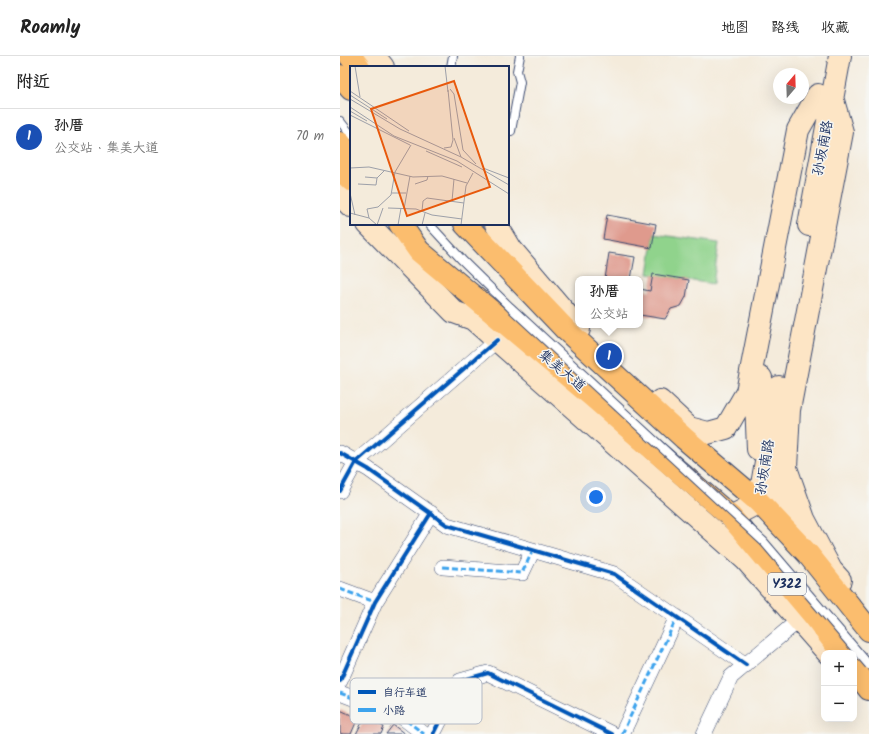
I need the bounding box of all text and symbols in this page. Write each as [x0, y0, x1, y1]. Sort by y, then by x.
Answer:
text: Roamly [20, 13, 80, 43]
text: 地图 [721, 17, 749, 39]
text: 路线 [771, 17, 799, 39]
text: 收藏 [821, 17, 849, 39]
inset map [350, 66, 509, 225]
north arrow [773, 68, 809, 104]
text: 附近 [16, 69, 50, 96]
text: 孙厝 [54, 114, 84, 138]
street label: 孙坂南路 [807, 118, 839, 178]
text: 1 [27, 126, 31, 147]
text: 70 m [296, 126, 324, 147]
text: 公交站 · 集美大道 [54, 138, 159, 159]
popup [575, 276, 643, 328]
text: 孙厝 [589, 280, 620, 304]
text: 公交站 [589, 304, 629, 325]
pin: 1 [596, 341, 622, 371]
street label: 集美大道 [533, 345, 591, 397]
street label: 孙坂南路 [750, 438, 780, 496]
your location [586, 487, 606, 507]
road number: Y322 [768, 573, 806, 595]
map controls [821, 650, 857, 722]
button: + [821, 650, 857, 686]
legend [350, 678, 482, 724]
text: 自行车道 [383, 684, 427, 702]
button: − [821, 686, 857, 722]
text: 小路 [383, 702, 405, 720]

